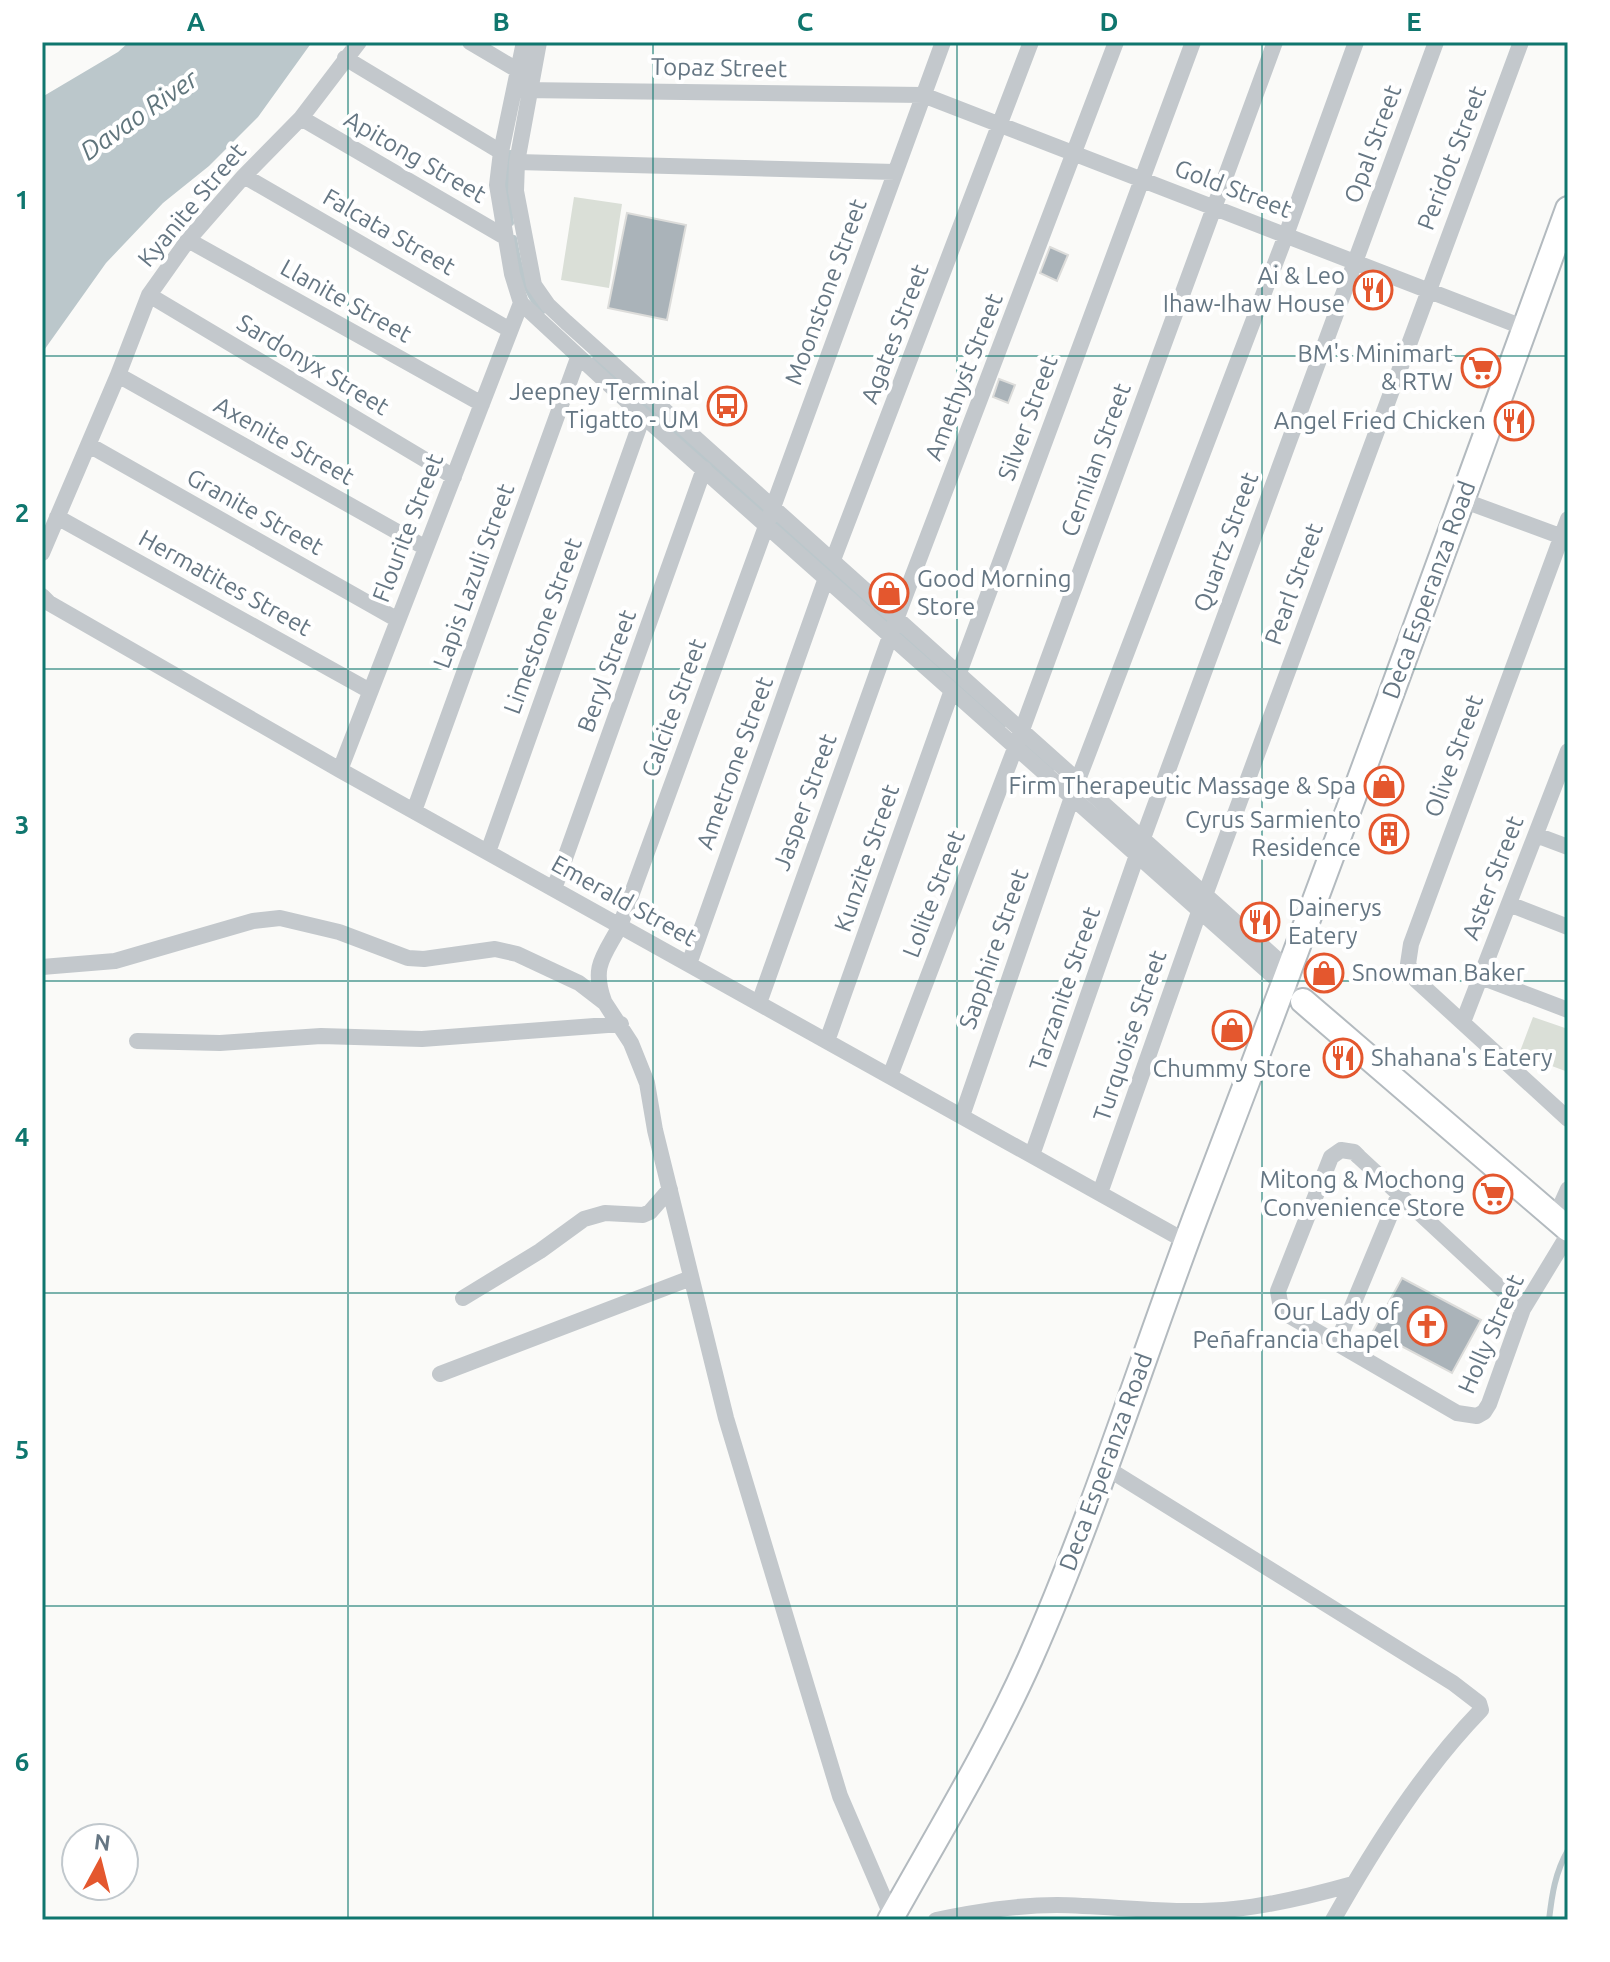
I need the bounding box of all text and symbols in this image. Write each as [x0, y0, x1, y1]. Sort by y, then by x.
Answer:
text: A [187, 7, 206, 36]
text: B [492, 7, 510, 36]
text: C [797, 7, 814, 36]
text: D [1100, 7, 1118, 36]
text: E [1406, 7, 1422, 36]
street label: Topaz Street [651, 53, 788, 82]
water label: Davao River [74, 63, 204, 166]
street label: Opal Street [1339, 81, 1407, 207]
street label: Peridot Street [1412, 81, 1492, 234]
street label: Apitong Street [340, 105, 491, 208]
street label: Kyanite Street [132, 137, 252, 272]
street label: Gold Street [1171, 154, 1296, 223]
street label: Falcata Street [318, 183, 461, 281]
text: 1 [15, 185, 29, 214]
street label: Moonstone Street [779, 195, 872, 389]
street label: Llanite Street [276, 253, 417, 348]
street label: Agates Street [856, 260, 934, 407]
place label: Ai & Leo Ihaw-Ihaw House [1163, 262, 1345, 317]
restaurant icon: Ai & Leo Ihaw-Ihaw House [1352, 269, 1394, 311]
street label: Amethyst Street [919, 289, 1008, 464]
street label: Sardonyx Street [233, 309, 394, 421]
place label: BM's Minimart & RTW [1297, 340, 1454, 395]
supermarket icon: BM's Minimart & RTW [1460, 347, 1502, 389]
street label: Silver Street [992, 351, 1063, 484]
place label: Jeepney Terminal Tigatto - UM [509, 378, 699, 433]
street label: Cernilan Street [1055, 379, 1136, 540]
bus stop icon: Jeepney Terminal Tigatto - UM [706, 385, 748, 427]
street label: Axenite Street [209, 391, 359, 490]
restaurant icon: Angel Fried Chicken [1493, 400, 1535, 442]
place label: Angel Fried Chicken [1274, 407, 1486, 434]
street label: Flourite Street [367, 449, 448, 606]
street label: Granite Street [182, 463, 329, 560]
street label: Quartz Street [1188, 468, 1264, 615]
street label: Deca Esperanza Road [1377, 477, 1480, 702]
street label: Lapis Lazuli Street [428, 479, 520, 672]
text: 2 [15, 498, 29, 527]
street label: Pearl Street [1259, 519, 1328, 648]
street label: Hermatites Street [134, 524, 317, 641]
street label: Limestone Street [498, 534, 587, 718]
place label: Good Morning Store [917, 565, 1072, 620]
shop icon: Good Morning Store [868, 572, 910, 614]
street label: Beryl Street [572, 605, 641, 736]
street label: Calcite Street [636, 634, 711, 781]
street label: Ametrone Street [691, 672, 778, 853]
street label: Olive Street [1419, 690, 1488, 821]
street label: Jasper Street [767, 729, 842, 874]
shop icon: Firm Therapeutic Massage & Spa [1363, 765, 1405, 807]
place label: Firm Therapeutic Massage & Spa [1009, 772, 1356, 799]
street label: Kunzite Street [829, 780, 905, 935]
place label: Cyrus Sarmiento Residence [1185, 806, 1361, 861]
text: 3 [15, 810, 29, 839]
street label: Aster Street [1457, 812, 1529, 944]
building icon: Cyrus Sarmiento Residence [1368, 813, 1410, 855]
street label: Lolite Street [897, 826, 970, 961]
street label: Emerald Street [547, 850, 702, 952]
street label: Sapphire Street [954, 865, 1034, 1032]
place label: Dainerys Eatery [1288, 894, 1382, 949]
restaurant icon: Dainerys Eatery [1239, 901, 1281, 943]
street label: Tarzanite Street [1024, 903, 1105, 1074]
street label: Turquoise Street [1088, 946, 1172, 1125]
shop icon: Snowman Baker [1303, 952, 1345, 994]
place label: Snowman Baker [1352, 959, 1525, 986]
shop icon: Chummy Store [1211, 1009, 1253, 1051]
restaurant icon: Shahana's Eatery [1322, 1037, 1364, 1079]
place label: Shahana's Eatery [1371, 1044, 1553, 1071]
place label: Chummy Store [1153, 1055, 1311, 1082]
text: 4 [15, 1122, 29, 1151]
place label: Mitong & Mochong Convenience Store [1259, 1166, 1465, 1221]
supermarket icon: Mitong & Mochong Convenience Store [1472, 1173, 1514, 1215]
street label: Holly Street [1452, 1270, 1529, 1397]
place label: Our Lady of Peñafrancia Chapel [1192, 1298, 1400, 1353]
church icon: Our Lady of Peñafrancia Chapel [1406, 1305, 1448, 1347]
street label: Deca Esperanza Road [1054, 1349, 1157, 1574]
text: 5 [15, 1435, 29, 1464]
text: 6 [15, 1747, 29, 1776]
north arrow [60, 1822, 140, 1902]
text: N [93, 1828, 112, 1855]

